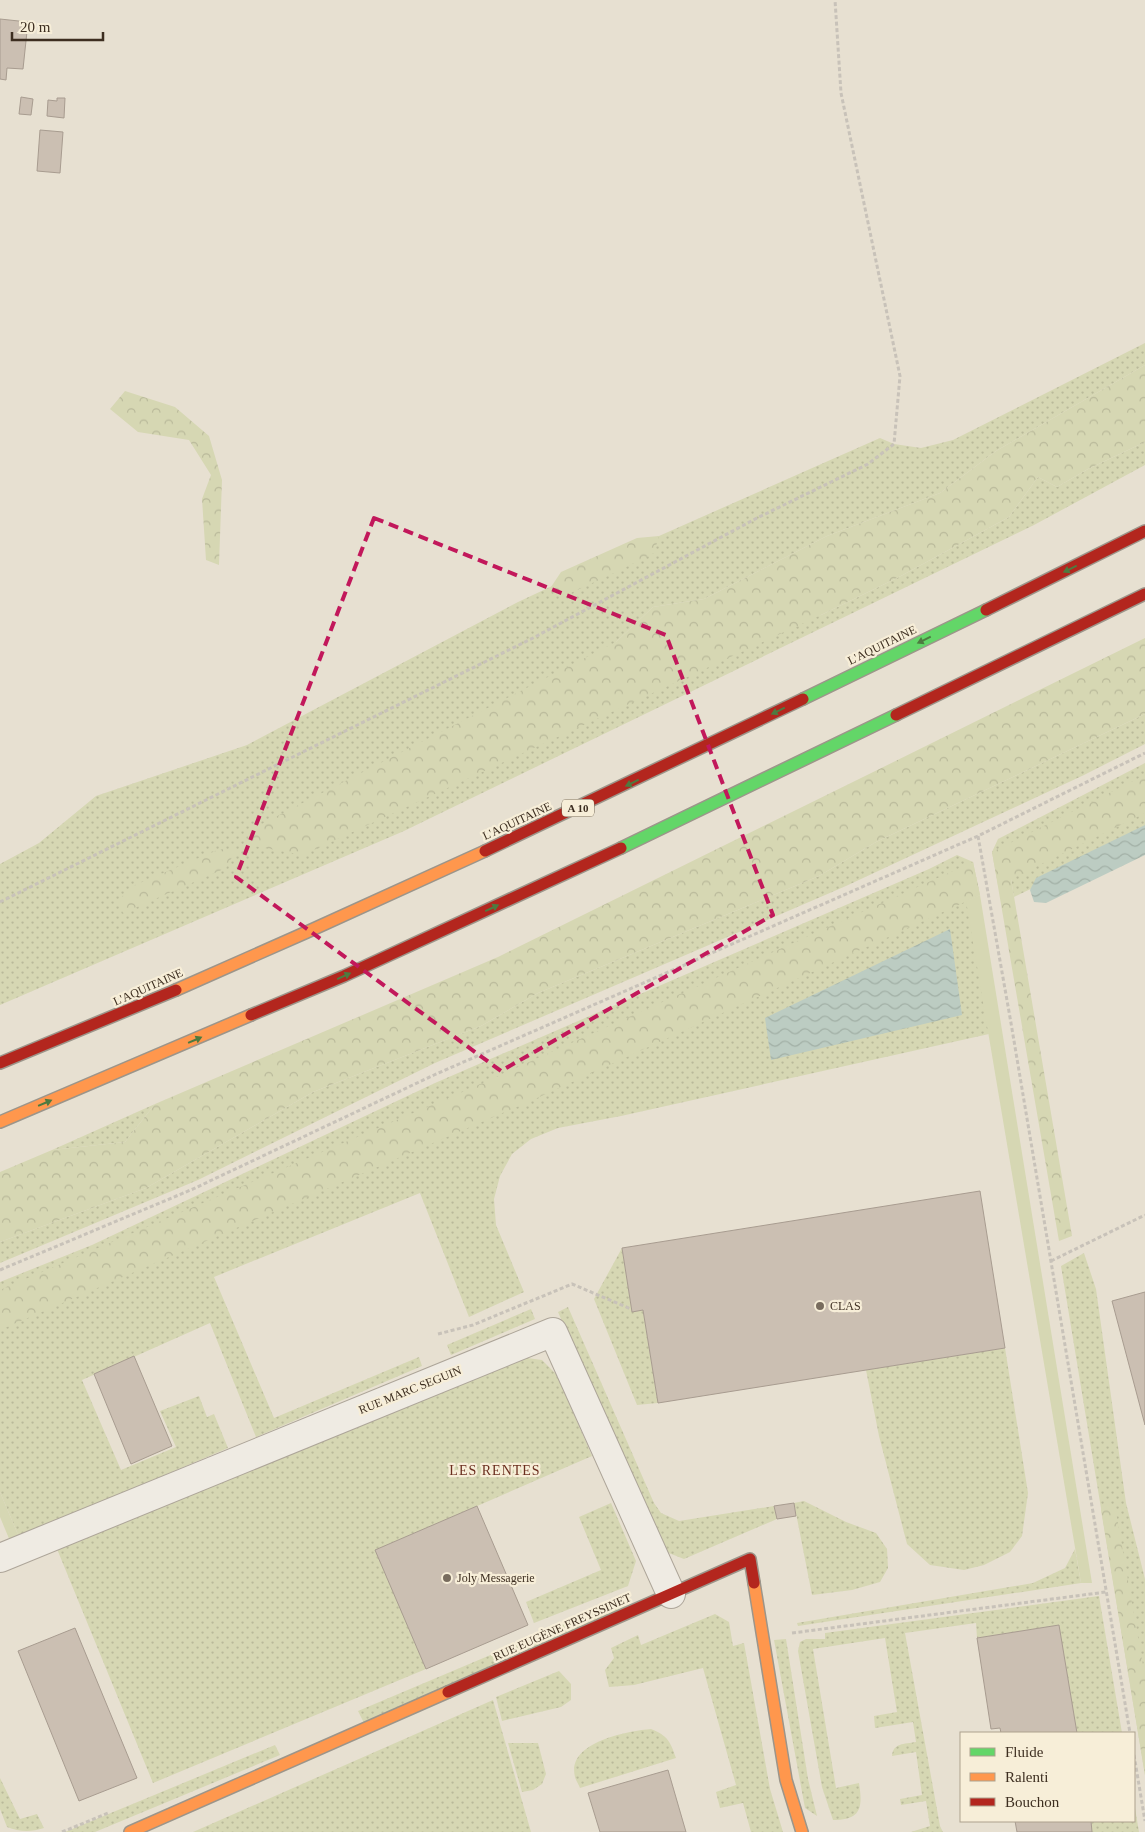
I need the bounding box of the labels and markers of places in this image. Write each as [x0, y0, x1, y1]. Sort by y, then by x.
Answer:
place label: CLAS [830, 1299, 861, 1313]
marker: CLAS [814, 1300, 826, 1312]
place label: Joly Messagerie [457, 1571, 535, 1585]
marker: Joly Messagerie [441, 1572, 453, 1584]

